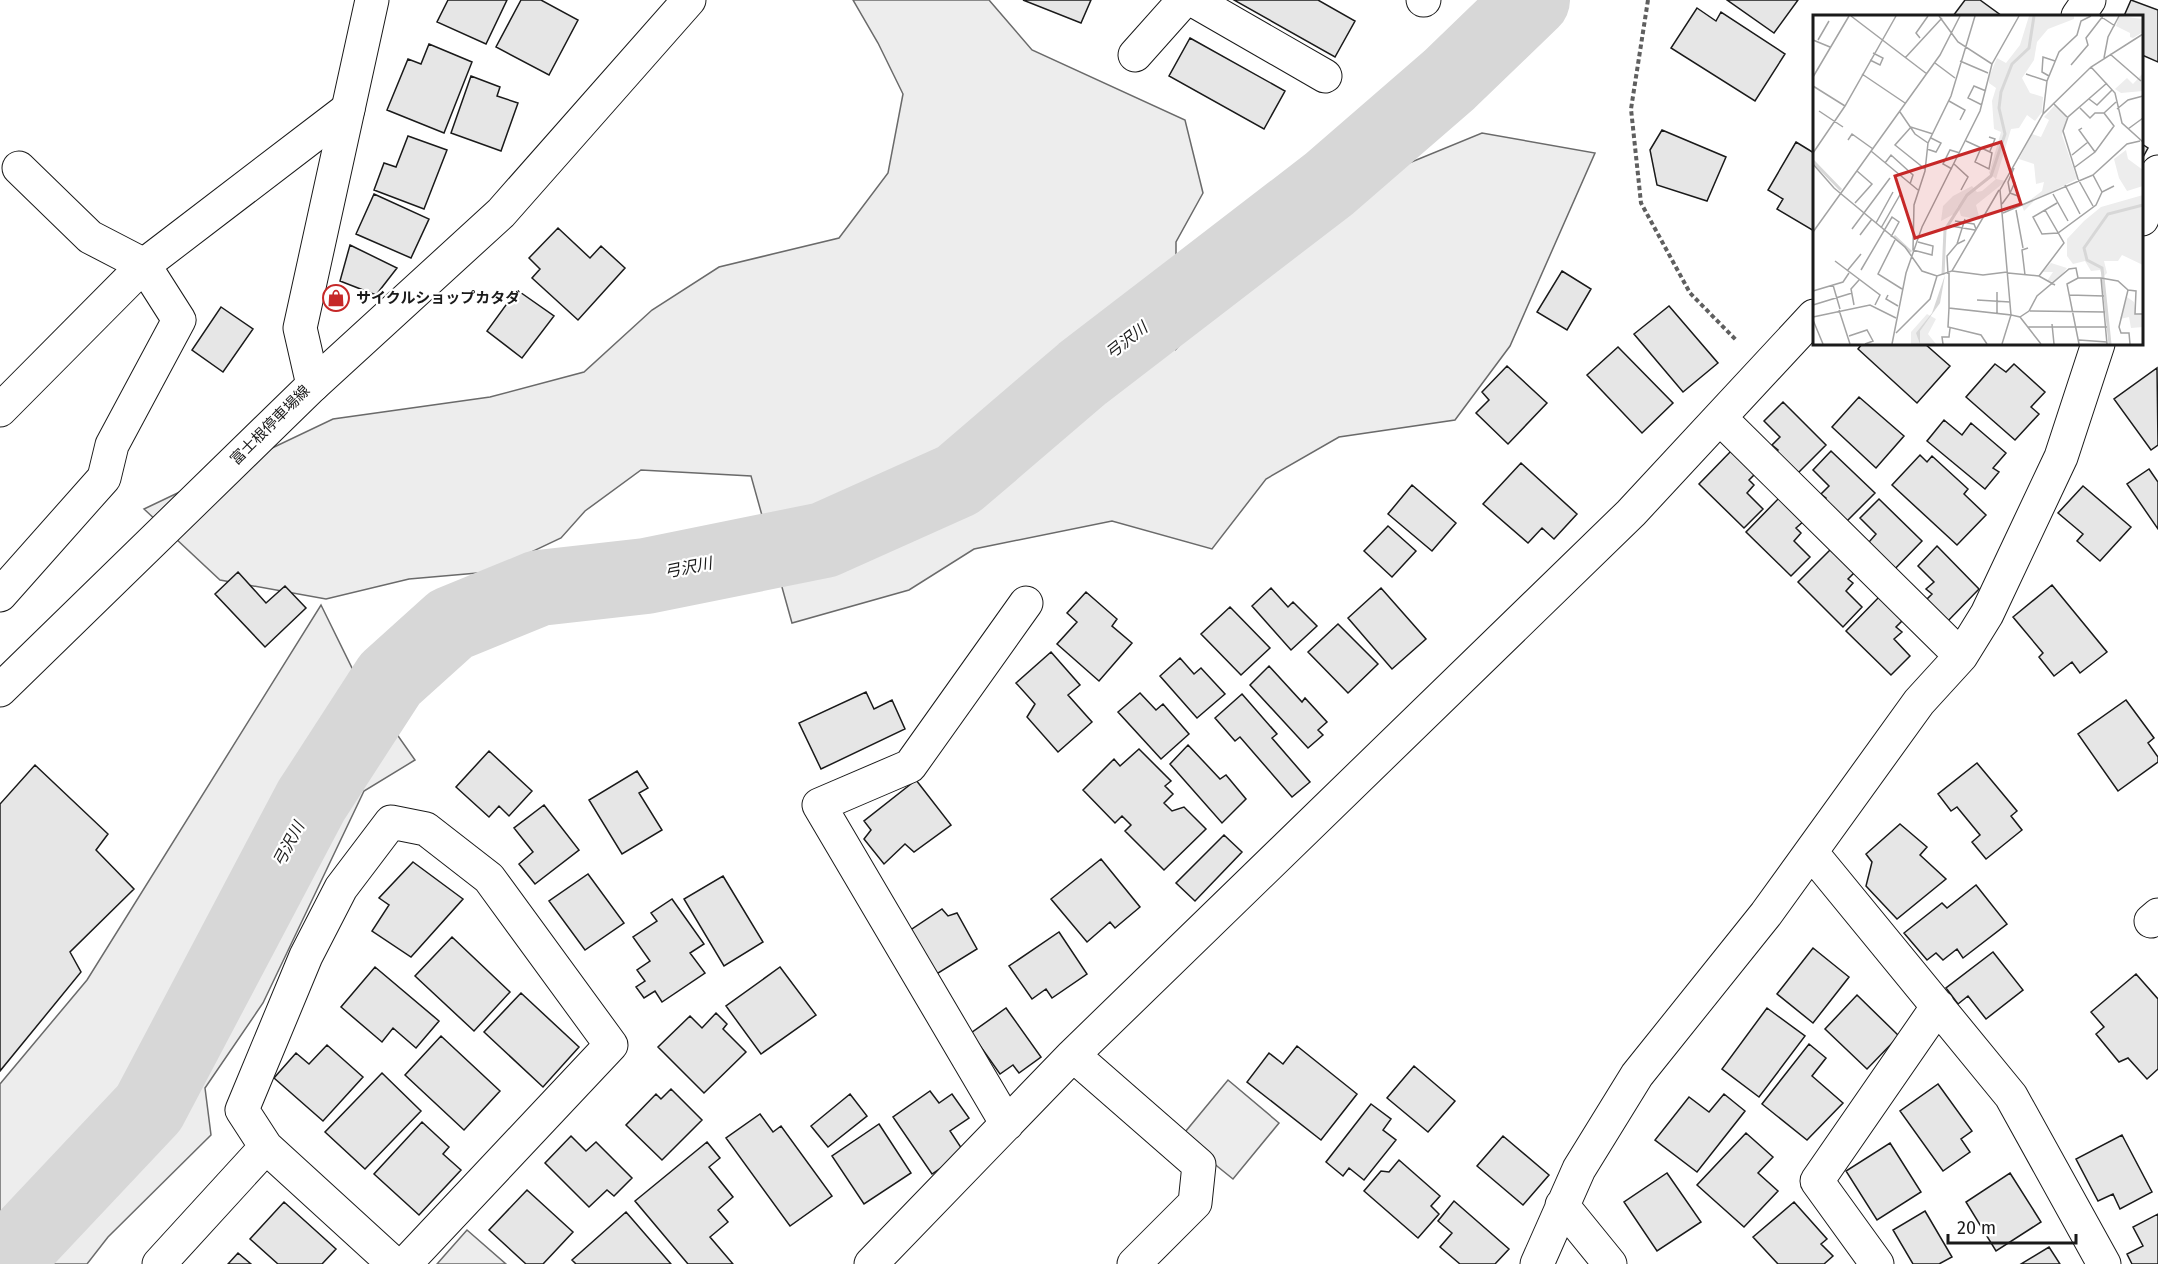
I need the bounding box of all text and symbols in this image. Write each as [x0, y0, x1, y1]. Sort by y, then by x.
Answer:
inset map [1813, 15, 2143, 345]
shop icon: サイクルショップカタダ [321, 283, 351, 313]
place label: サイクルショップカタダ [356, 289, 520, 307]
water label: 弓沢川 [1102, 317, 1153, 363]
street label: 富士根停車場線 [227, 382, 313, 468]
water label: 弓沢川 [663, 553, 715, 581]
water label: 弓沢川 [269, 817, 309, 870]
scale bar [1948, 1207, 2076, 1245]
text: 20 m [1957, 1217, 1996, 1239]

